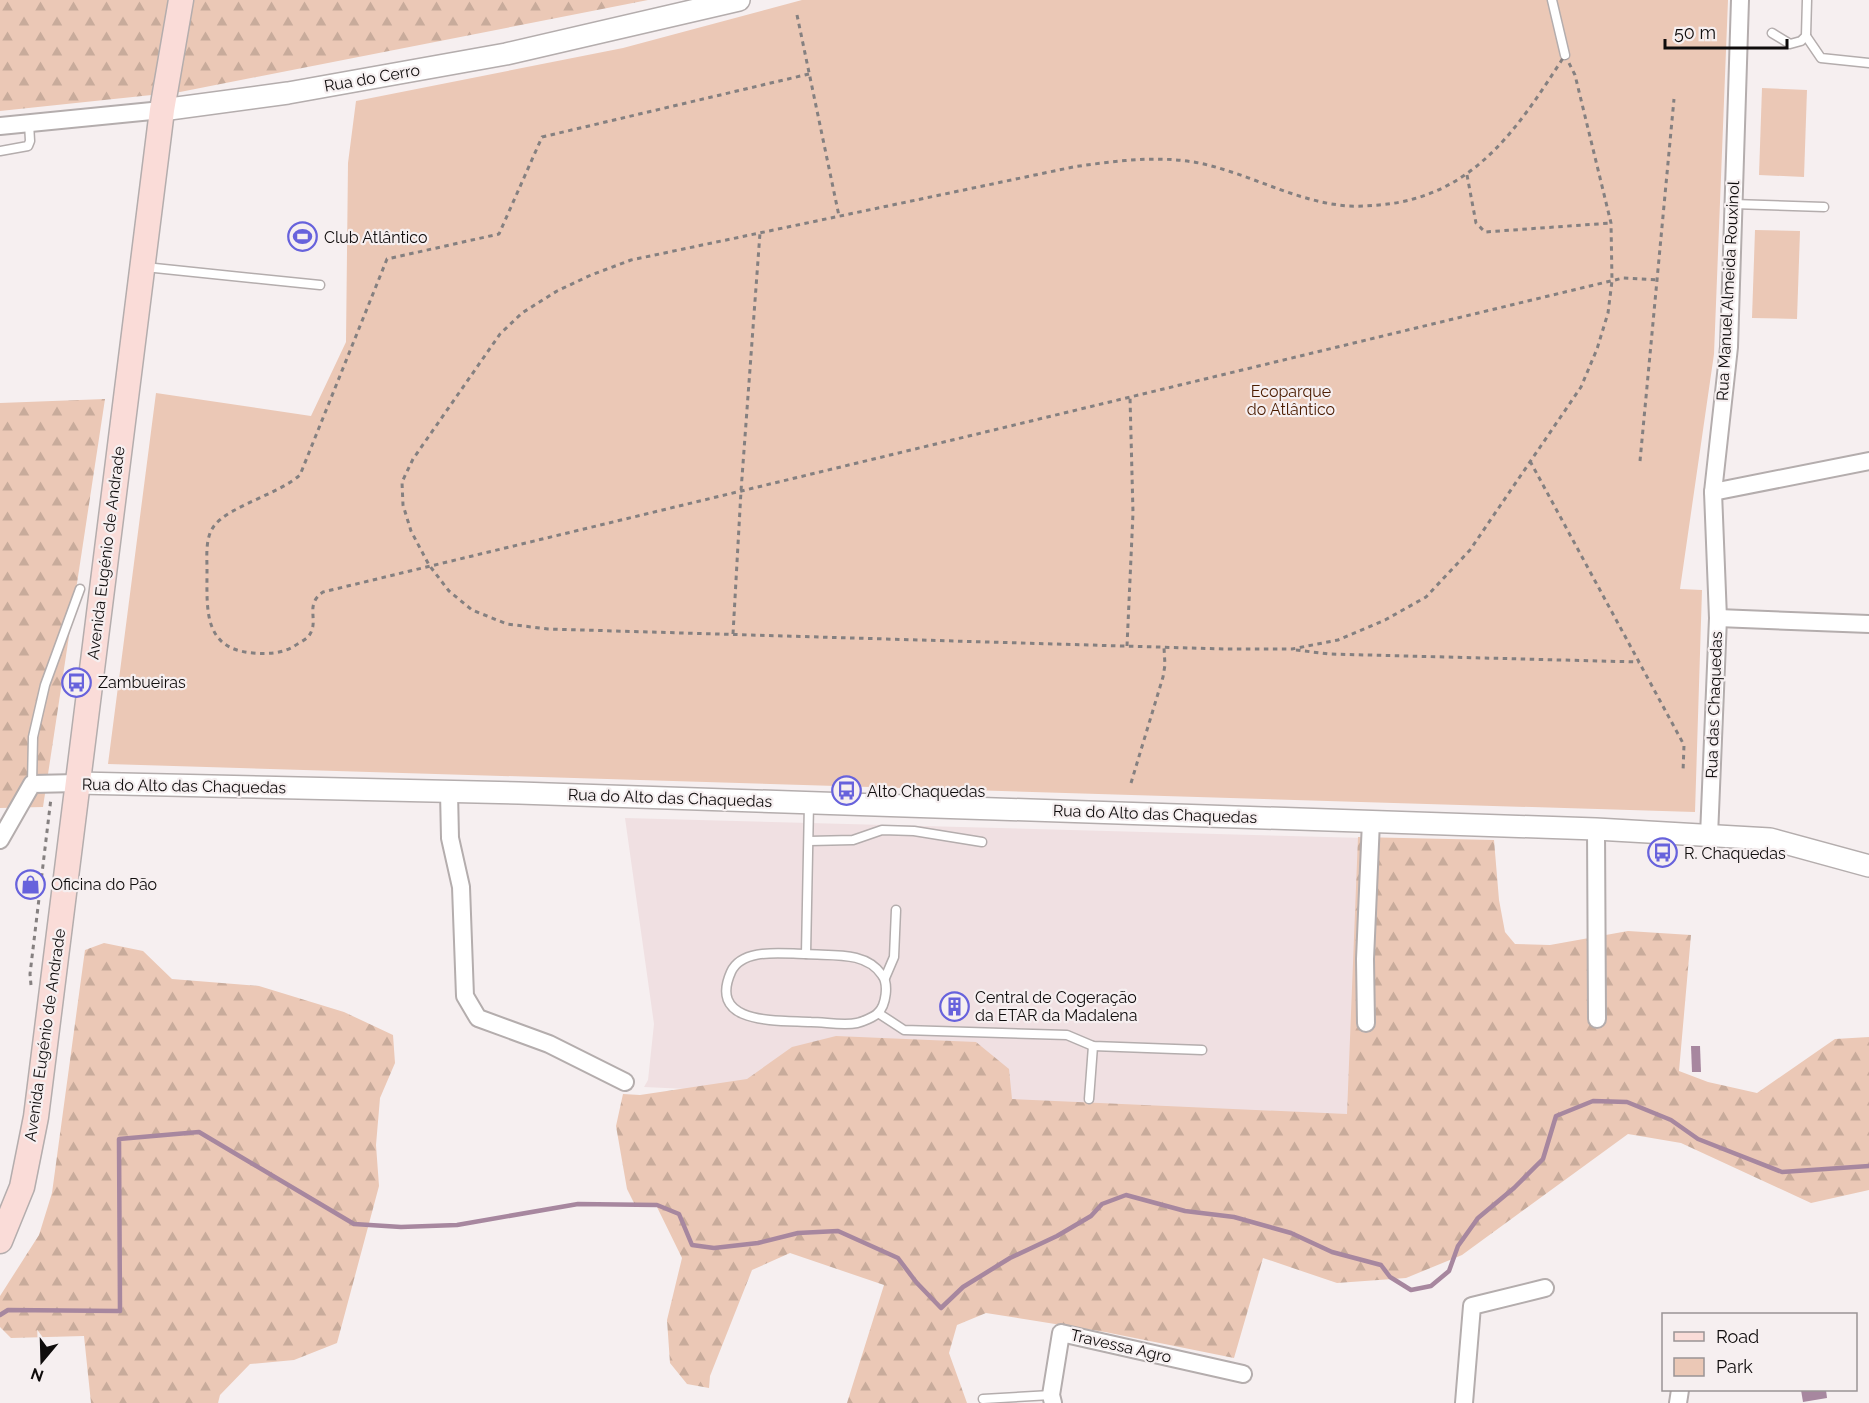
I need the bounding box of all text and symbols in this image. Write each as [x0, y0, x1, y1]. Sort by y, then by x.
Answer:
scale bar [1665, 12, 1786, 50]
text: 50 m [1674, 22, 1716, 43]
street label: Rua do Cerro [323, 60, 421, 96]
street label: Rua Manuel Almeida Rouxinol [1713, 180, 1743, 402]
sports icon: Club Atlântico [287, 221, 319, 253]
place label: Club Atlântico [324, 228, 428, 247]
park label: Ecoparque do Atlântico [1247, 382, 1335, 419]
street label: Avenida Eugénio de Andrade [83, 445, 129, 661]
street label: Rua das Chaquedas [1702, 631, 1726, 779]
bus stop icon: Zambueiras [61, 666, 93, 698]
place label: Zambueiras [98, 673, 186, 692]
street label: Rua do Alto das Chaquedas [82, 775, 287, 797]
bus stop icon: Alto Chaquedas [830, 775, 862, 807]
place label: Alto Chaquedas [867, 782, 985, 801]
street label: Rua do Alto das Chaquedas [568, 785, 773, 811]
street label: Rua do Alto das Chaquedas [1053, 801, 1258, 827]
bus stop icon: R. Chaquedas [1647, 837, 1679, 869]
place label: R. Chaquedas [1684, 844, 1786, 863]
shop icon: Oficina do Pão [14, 868, 46, 900]
place label: Oficina do Pão [51, 875, 157, 894]
street label: Avenida Eugénio de Andrade [21, 927, 69, 1143]
place label: Central de Cogeração da ETAR da Madalena [975, 988, 1137, 1025]
building icon: Central de Cogeração da ETAR da Madalena [938, 990, 970, 1022]
legend [1662, 1313, 1857, 1391]
street label: Travessa Agro [1069, 1325, 1173, 1367]
text: Road [1716, 1326, 1759, 1347]
north arrow [12, 1331, 72, 1391]
text: Park [1716, 1356, 1753, 1377]
text: N [28, 1364, 46, 1386]

